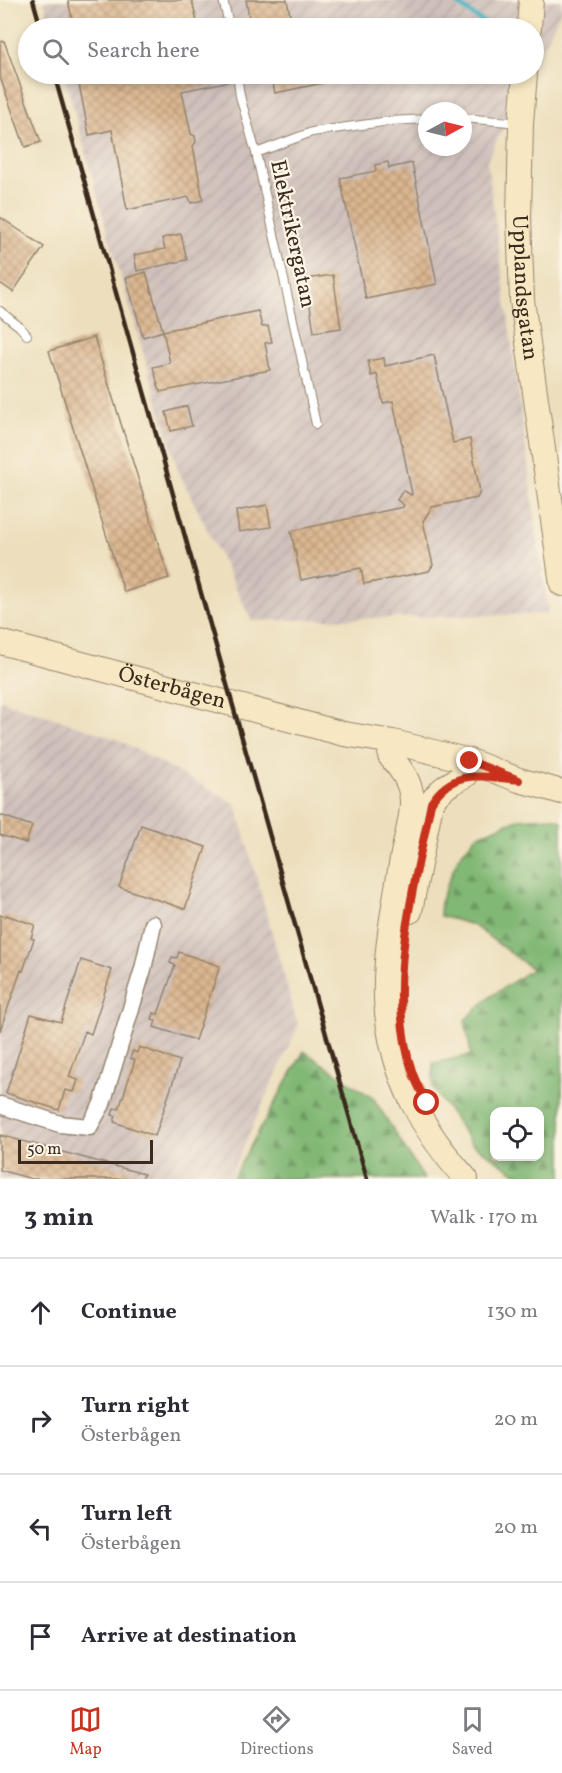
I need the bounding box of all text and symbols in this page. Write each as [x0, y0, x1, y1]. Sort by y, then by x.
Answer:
search box [18, 18, 544, 84]
icon: search [39, 35, 72, 68]
text: Search here [87, 36, 200, 67]
north arrow [418, 102, 472, 156]
street label: Elektrikergatan [261, 157, 323, 311]
street label: Upplandsgatan [503, 214, 546, 362]
street label: Österbågen [115, 659, 229, 717]
route end [456, 747, 482, 773]
route start [413, 1089, 439, 1115]
map controls [490, 1107, 544, 1161]
button: locate [490, 1107, 544, 1161]
scale bar [18, 1137, 153, 1164]
text: 50 m [27, 1139, 61, 1161]
text: 3 min [24, 1200, 94, 1236]
text: Walk · 170 m [430, 1204, 538, 1232]
icon: ahead [24, 1296, 57, 1329]
text: Continue [81, 1297, 177, 1328]
text: 130 m [487, 1298, 538, 1326]
text: Turn right [81, 1391, 189, 1422]
icon: right [24, 1404, 57, 1437]
text: 20 m [494, 1406, 538, 1434]
text: Österbågen [81, 1422, 181, 1450]
text: Turn left [81, 1499, 172, 1530]
icon: left [24, 1512, 57, 1545]
text: 20 m [494, 1514, 538, 1542]
text: Österbågen [81, 1530, 181, 1558]
icon: arrive [24, 1620, 57, 1653]
text: Arrive at destination [81, 1621, 297, 1652]
tab: Map [69, 1703, 102, 1761]
tab: Directions [240, 1703, 314, 1761]
tab: Saved [452, 1703, 493, 1761]

